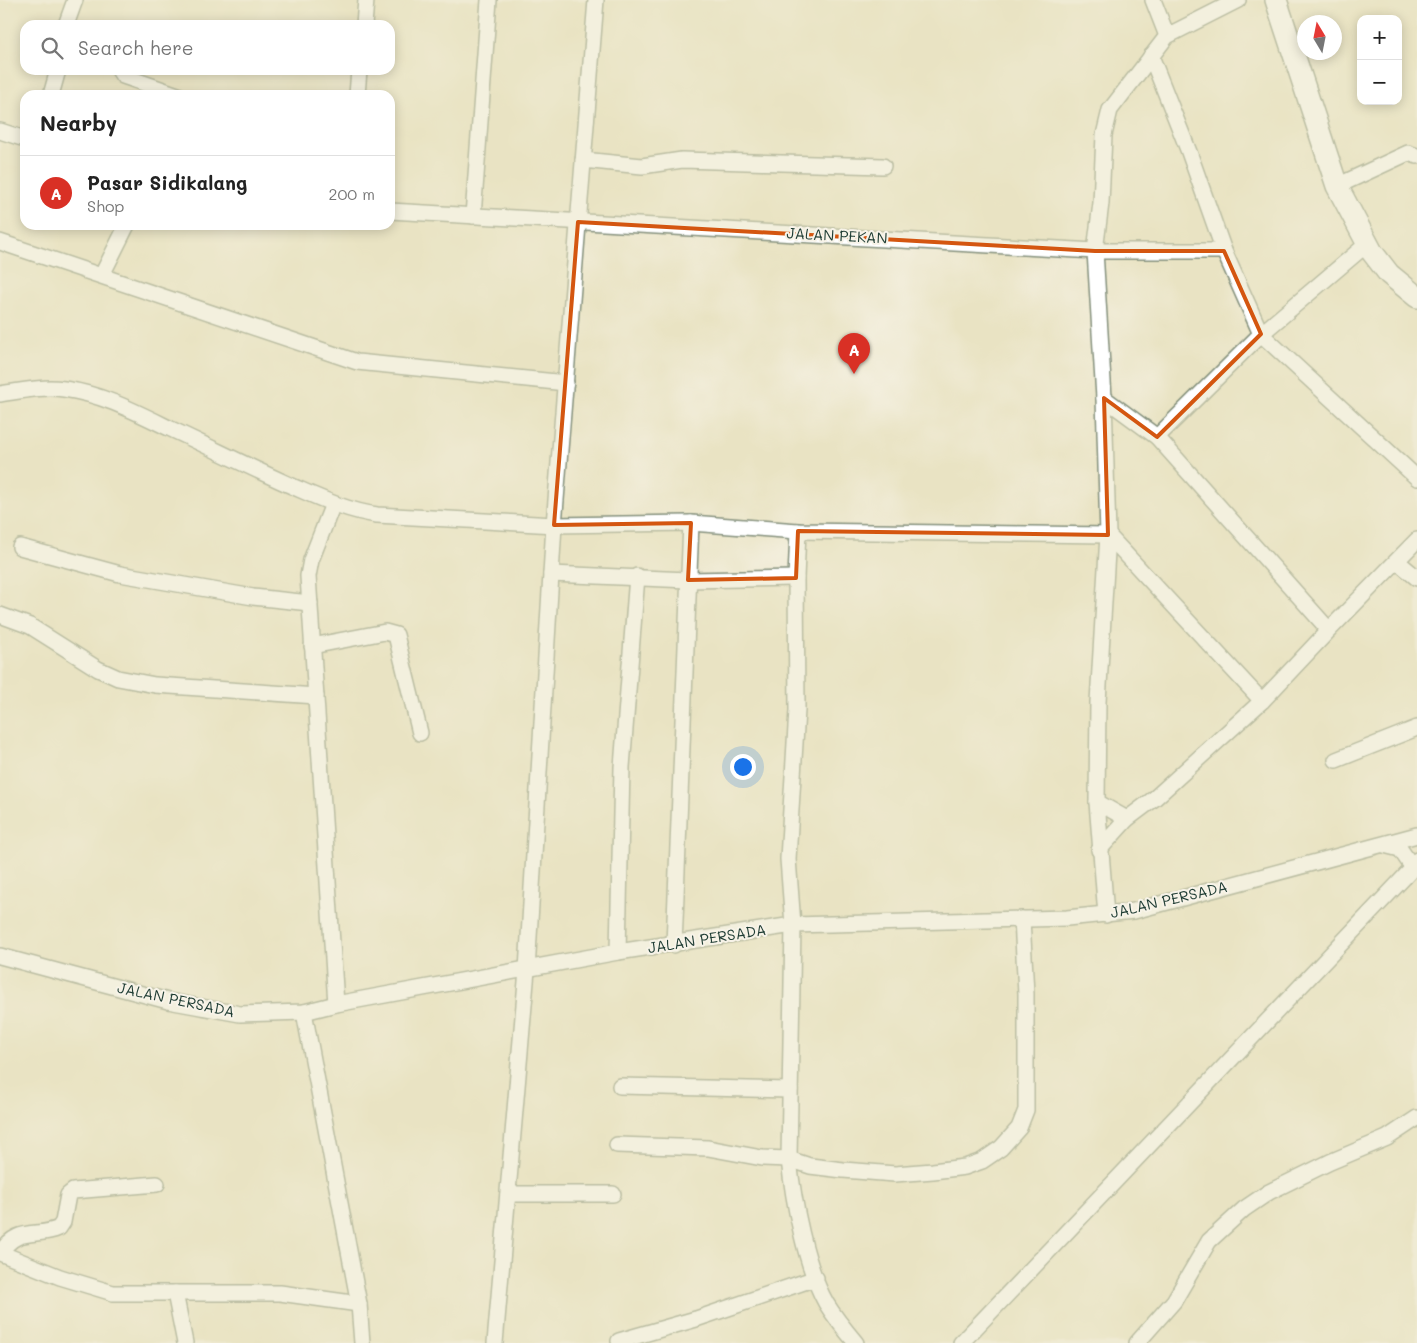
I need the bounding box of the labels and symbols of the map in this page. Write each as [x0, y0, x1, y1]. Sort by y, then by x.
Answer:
north arrow [1297, 15, 1342, 60]
street label: JALAN PEKAN [786, 222, 888, 248]
pin: A [838, 333, 870, 374]
your location [730, 754, 756, 780]
street label: JALAN PERSADA [1108, 876, 1229, 922]
street label: JALAN PERSADA [646, 919, 767, 957]
street label: JALAN PERSADA [116, 977, 237, 1021]

